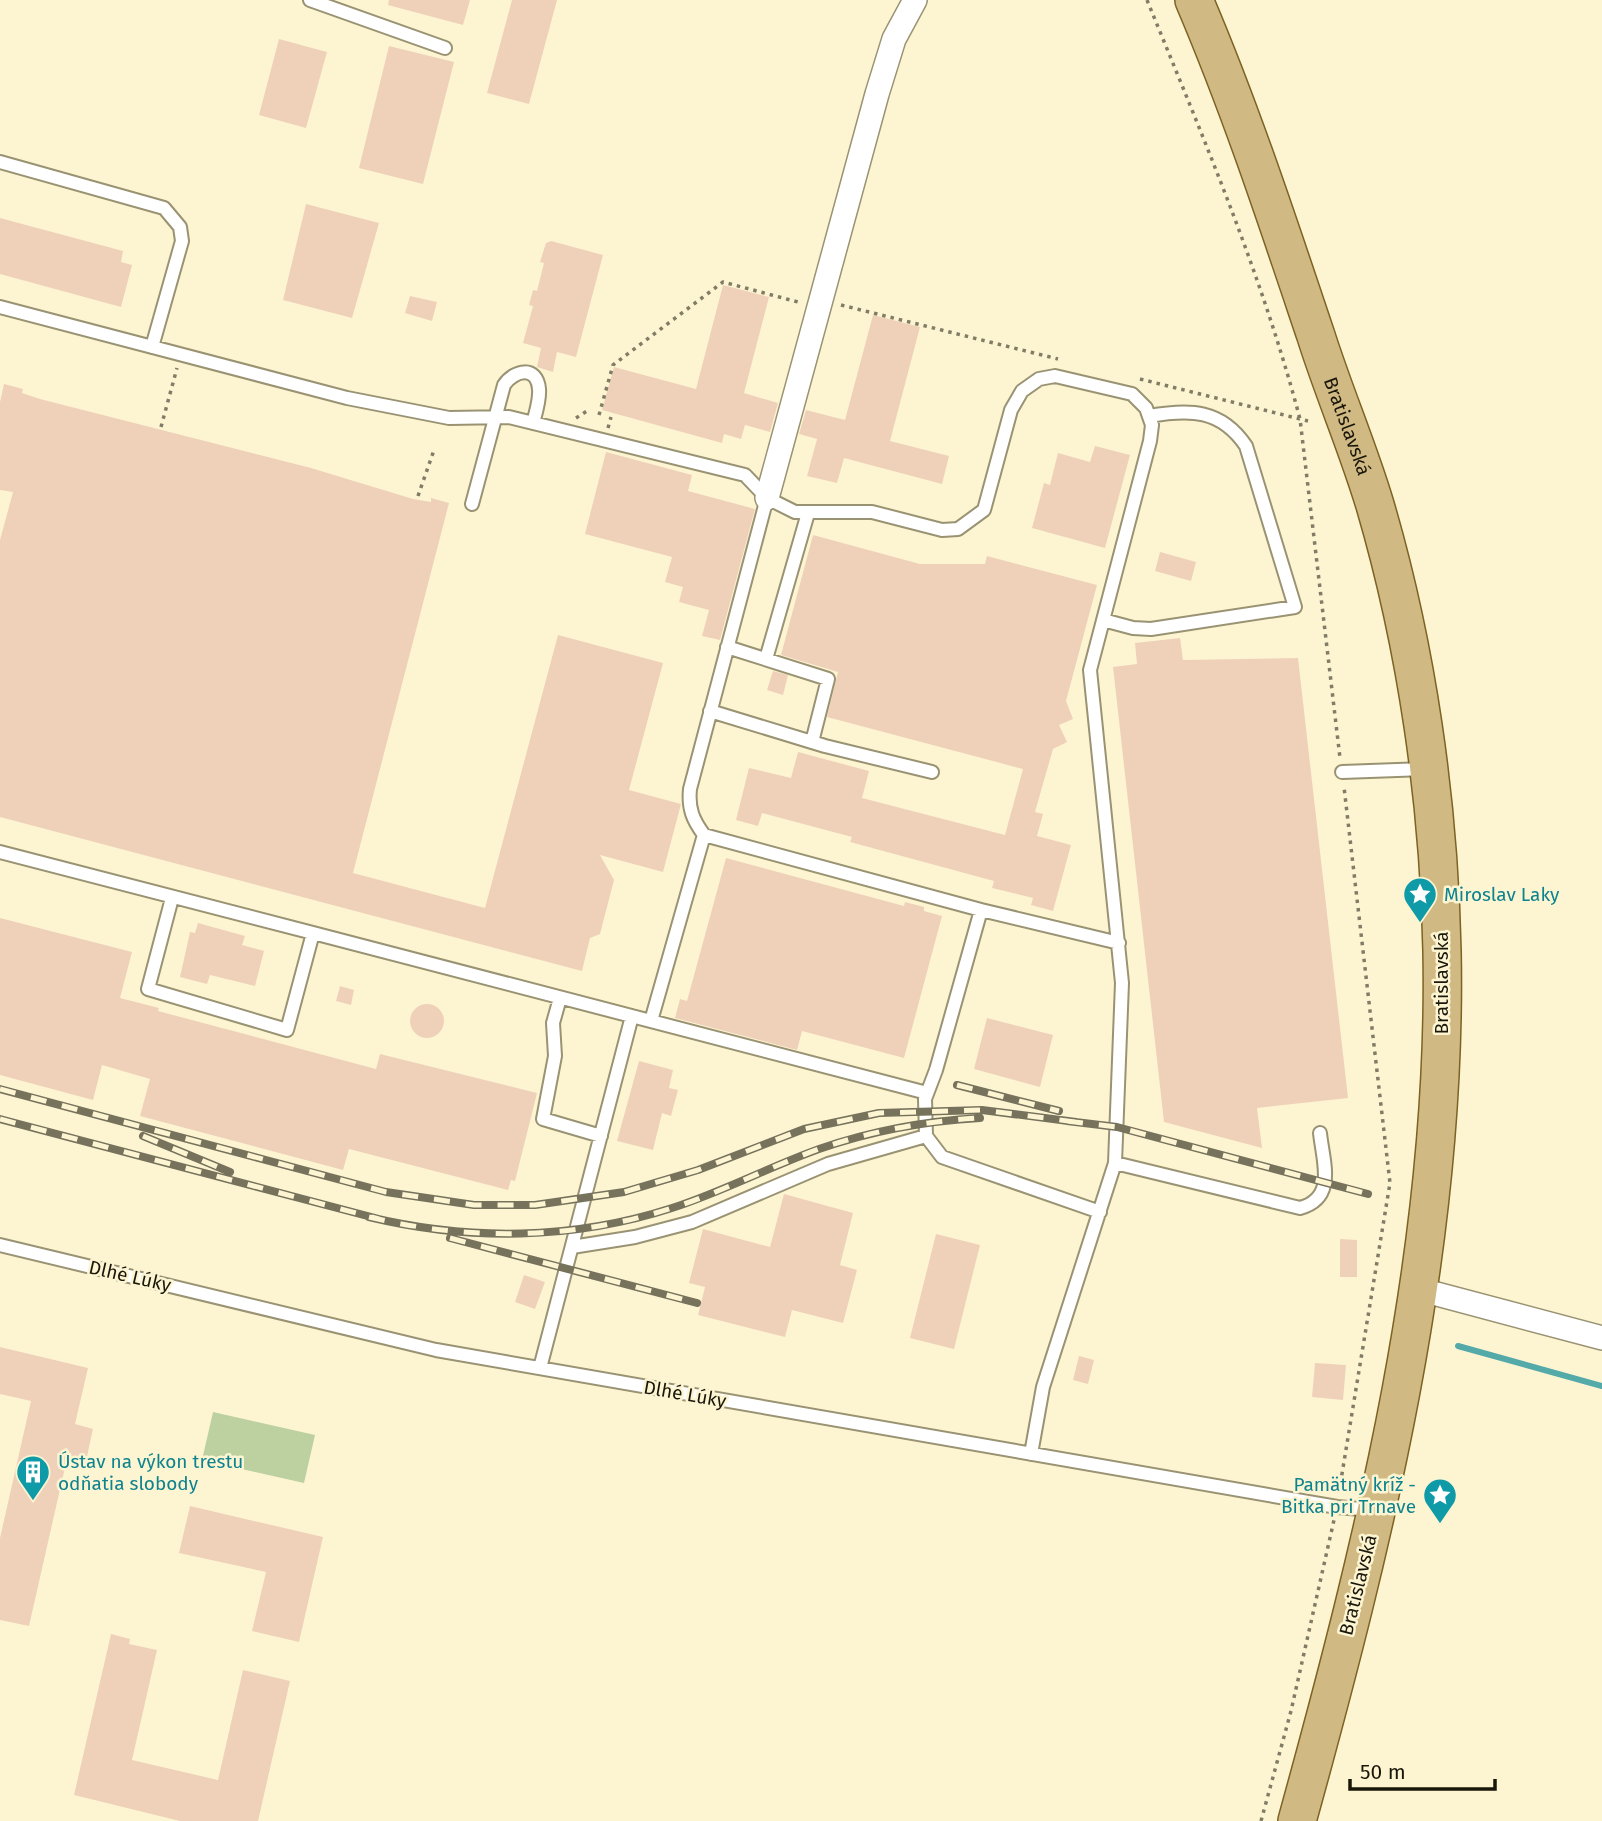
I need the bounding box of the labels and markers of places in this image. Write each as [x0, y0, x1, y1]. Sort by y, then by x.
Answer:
place icon: Miroslav Laky [1401, 875, 1439, 924]
place label: Miroslav Laky [1444, 883, 1560, 906]
place label: Ústav na výkon trestu odňatia slobody [58, 1450, 243, 1495]
building icon: Ústav na výkon trestu odňatia slobody [14, 1453, 52, 1502]
place label: Pamätný kríž - Bitka pri Trnave [1281, 1473, 1416, 1518]
place icon: Pamätný kríž - Bitka pri Trnave [1421, 1476, 1459, 1525]

